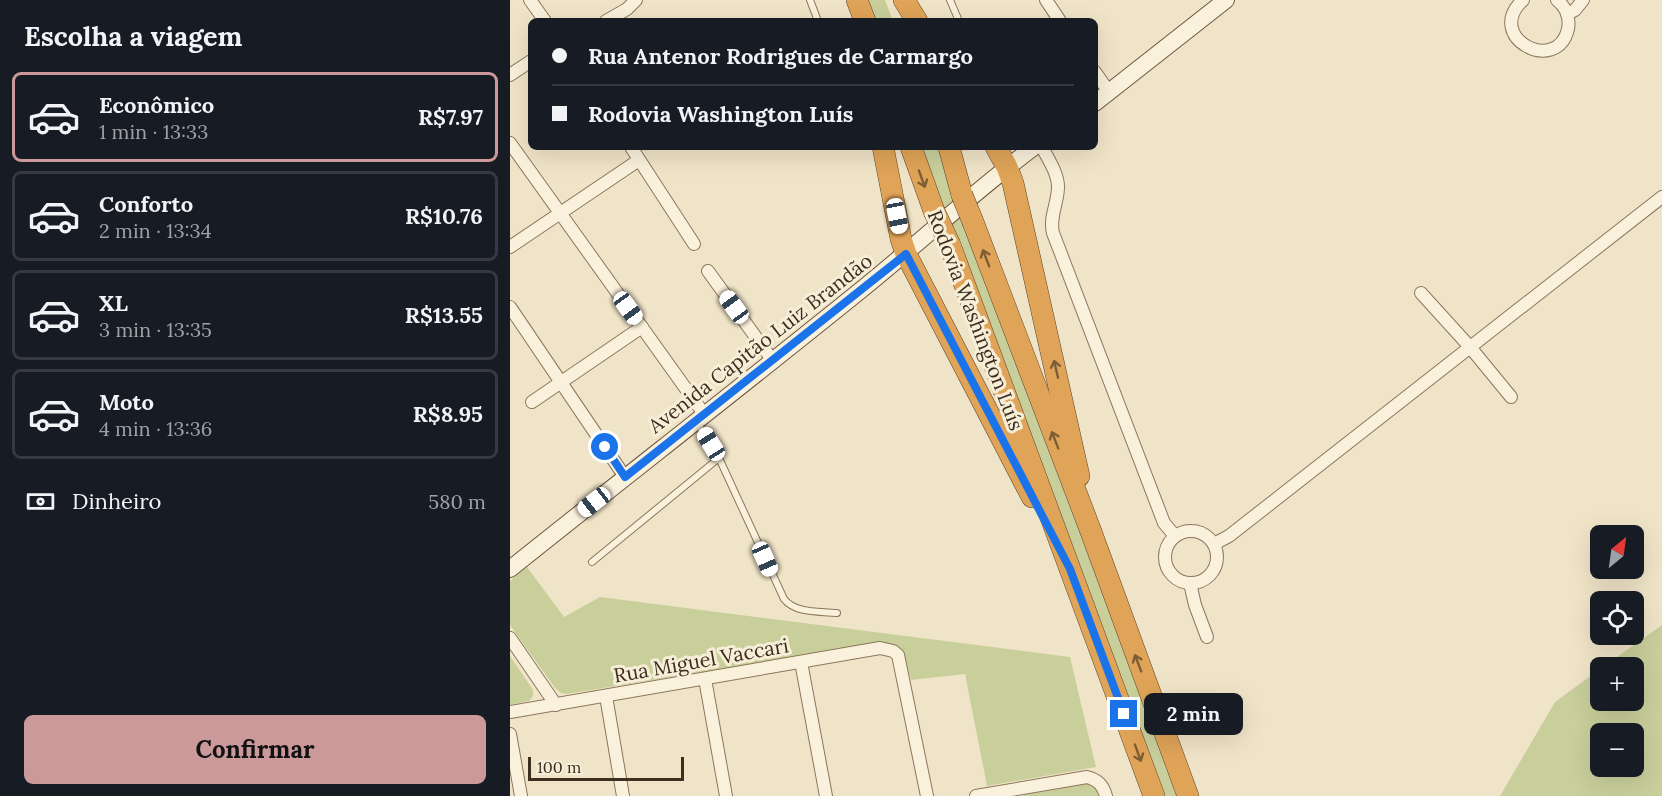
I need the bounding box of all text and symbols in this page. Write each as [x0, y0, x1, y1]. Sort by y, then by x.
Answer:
text: Escolha a viagem [24, 19, 242, 53]
text: Rua Antenor Rodrigues de Carmargo [588, 42, 973, 70]
icon: car [27, 90, 81, 144]
text: Econômico [99, 91, 214, 119]
text: Rodovia Washington Luís [588, 100, 854, 128]
text: R$7.97 [418, 103, 483, 131]
text: 1 min · 13:33 [99, 119, 208, 144]
one-way arrow [918, 169, 929, 188]
icon: car [27, 189, 81, 243]
text: Conforto [99, 190, 193, 218]
car [885, 197, 909, 235]
text: R$10.76 [405, 202, 483, 230]
street label: Rodovia Washington Luís [922, 206, 1030, 434]
text: 2 min · 13:34 [99, 218, 212, 243]
street label: Avenida Capitão Luiz Brandão [642, 248, 877, 439]
one-way arrow [980, 249, 991, 268]
car [716, 287, 752, 327]
icon: car [27, 288, 81, 342]
car [610, 288, 646, 328]
text: XL [99, 289, 128, 317]
text: R$13.55 [405, 301, 483, 329]
text: 3 min · 13:35 [99, 317, 212, 342]
one-way arrow [1050, 360, 1062, 379]
icon: car [27, 387, 81, 441]
text: Moto [99, 388, 154, 416]
text: R$8.95 [413, 400, 483, 428]
text: 4 min · 13:36 [99, 416, 212, 441]
car [694, 424, 728, 464]
one-way arrow [1049, 432, 1060, 450]
route start [591, 433, 618, 460]
car [574, 484, 614, 520]
icon: cash [24, 485, 57, 518]
text: Dinheiro [72, 487, 161, 515]
text: 580 m [428, 489, 486, 514]
north arrow [1590, 525, 1644, 579]
map controls [1590, 525, 1644, 777]
car [749, 539, 781, 579]
button: locate [1590, 591, 1644, 645]
street label: Rua Miguel Vaccari [612, 632, 790, 688]
one-way arrow [1131, 654, 1142, 672]
button: + [1590, 657, 1644, 711]
callout: 2 min [1145, 693, 1244, 735]
route end [1110, 700, 1137, 727]
text: 2 min [1167, 701, 1220, 726]
button: Confirmar [24, 715, 486, 784]
button: − [1590, 723, 1644, 777]
one-way arrow [1134, 743, 1145, 762]
scale bar [528, 754, 684, 782]
text: 100 m [537, 757, 581, 777]

